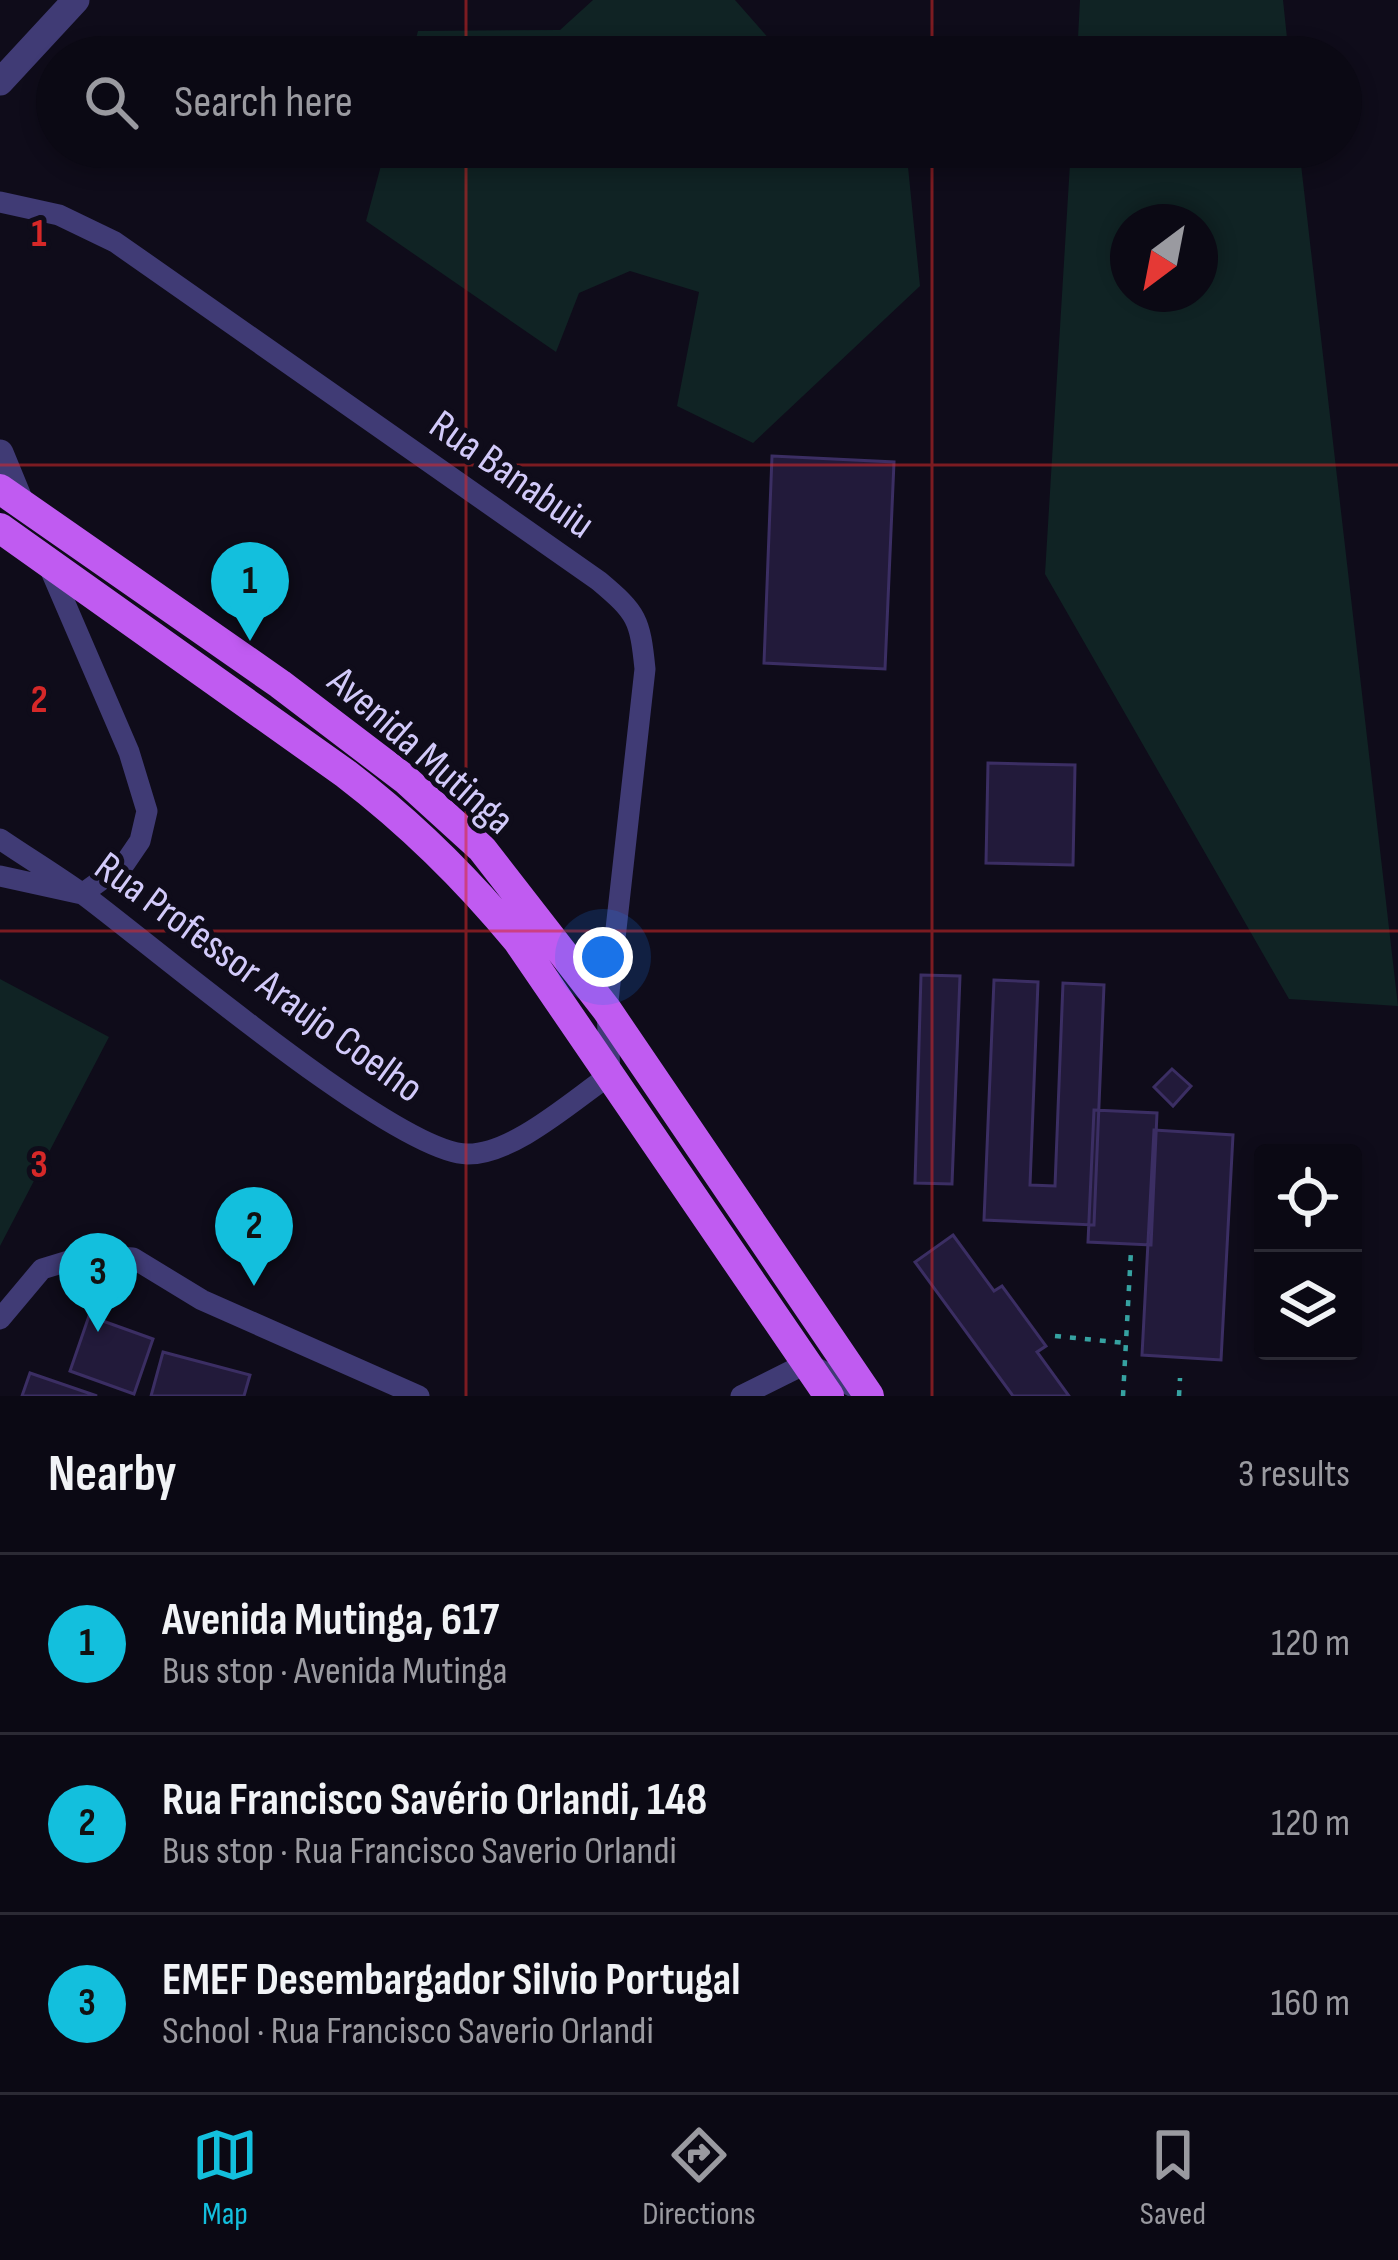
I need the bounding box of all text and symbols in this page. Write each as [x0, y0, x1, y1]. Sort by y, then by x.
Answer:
search box [36, 36, 1362, 168]
icon: search [78, 69, 144, 135]
text: Search here [174, 75, 353, 130]
north arrow [1110, 204, 1218, 312]
text: 1 [31, 211, 47, 258]
street label: Rua Banabuiu [419, 400, 604, 550]
pin: 1 [211, 542, 289, 641]
street label: Avenida Mutinga [316, 656, 524, 846]
text: 2 [30, 677, 48, 724]
street label: Rua Professor Araujo Coelho [84, 842, 433, 1114]
your location [573, 927, 633, 987]
text: 3 [30, 1142, 48, 1189]
map controls [1254, 1144, 1362, 1360]
button: locate [1254, 1144, 1362, 1252]
pin: 2 [215, 1187, 293, 1286]
pin: 3 [59, 1233, 137, 1332]
button: layers [1254, 1252, 1362, 1360]
text: Nearby [48, 1444, 177, 1505]
text: 3 results [1238, 1451, 1350, 1498]
text: Avenida Mutinga, 617 [162, 1593, 499, 1648]
text: 1 [79, 1620, 95, 1667]
text: 120 m [1271, 1620, 1350, 1667]
text: Bus stop · Avenida Mutinga [162, 1648, 507, 1695]
text: Rua Francisco Savério Orlandi, 148 [162, 1773, 707, 1828]
text: 2 [78, 1800, 96, 1847]
text: 120 m [1271, 1800, 1350, 1847]
text: Bus stop · Rua Francisco Saverio Orlandi [162, 1828, 677, 1875]
text: EMEF Desembargador Silvio Portugal [162, 1953, 740, 2008]
text: 3 [78, 1980, 96, 2027]
text: 160 m [1271, 1980, 1350, 2027]
text: School · Rua Francisco Saverio Orlandi [162, 2008, 654, 2055]
tab: Map [192, 2122, 258, 2234]
tab: Directions [642, 2122, 756, 2234]
tab: Saved [1140, 2122, 1206, 2234]

